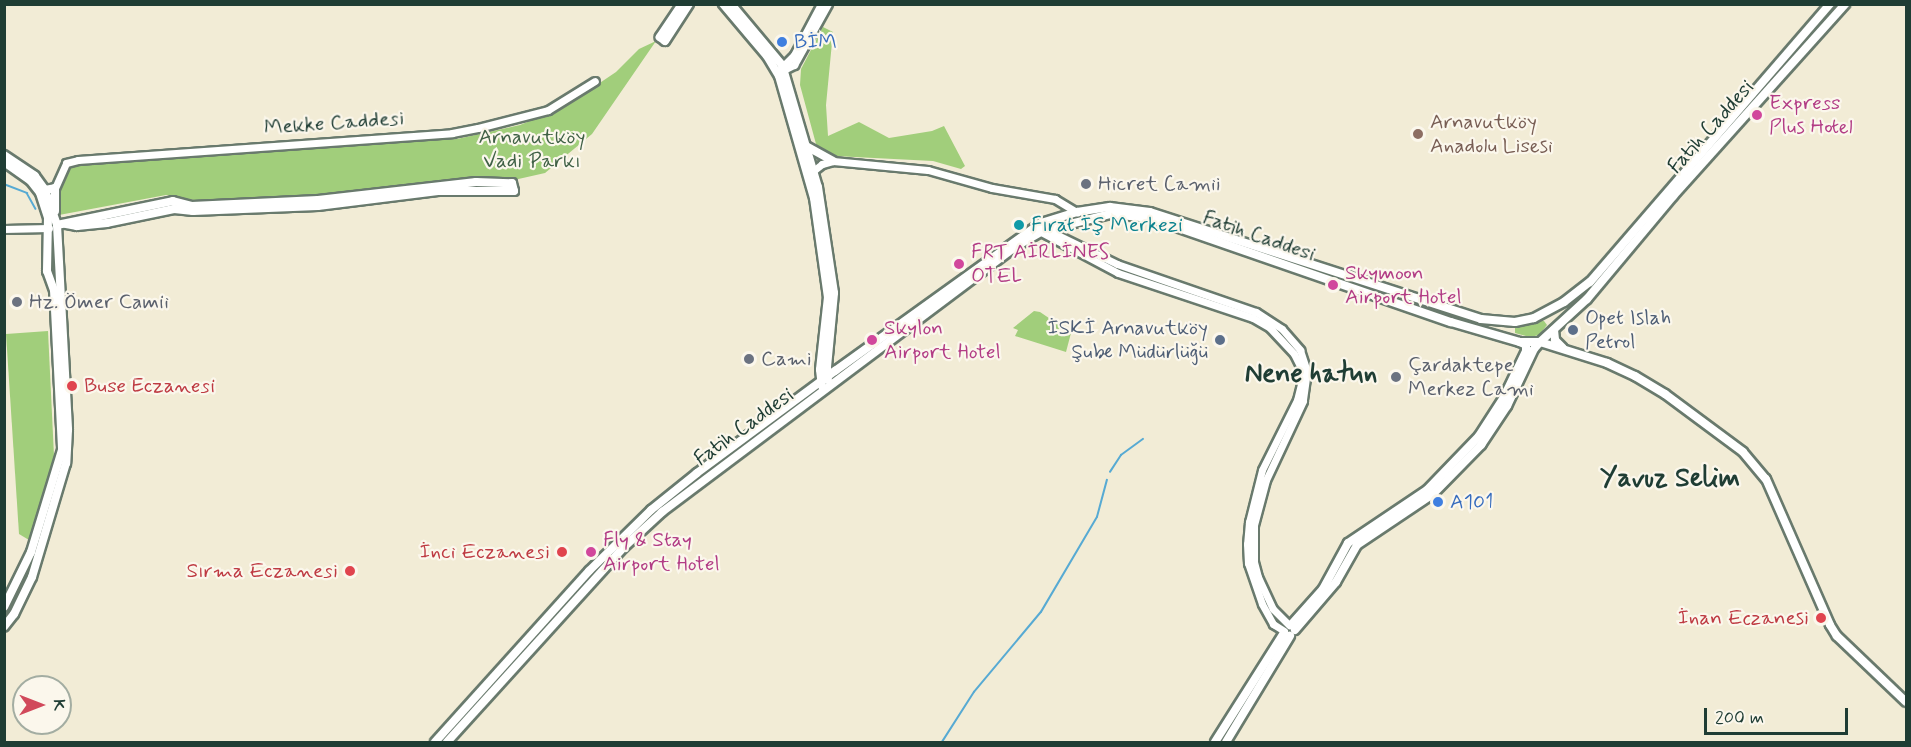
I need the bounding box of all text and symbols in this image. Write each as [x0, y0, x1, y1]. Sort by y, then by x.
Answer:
place label: BİM [794, 29, 837, 55]
marker: BİM [775, 35, 789, 49]
street label: Fatih Caddesi [1661, 73, 1761, 181]
place label: Express Plus Hotel [1769, 90, 1853, 140]
street label: Mekke Caddesi [265, 106, 403, 140]
marker: Express Plus Hotel [1750, 108, 1764, 122]
place label: Arnavutköy Anadolu Lisesi [1430, 109, 1552, 159]
park label: Arnavutköy Vadi Parkı [479, 124, 585, 174]
marker: Arnavutköy Anadolu Lisesi [1411, 127, 1425, 141]
place label: Hicret Camii [1098, 171, 1219, 197]
marker: Hicret Camii [1079, 177, 1093, 191]
street label: Fatih Caddesi [1198, 204, 1320, 268]
place label: Fırat İş Merkezi [1031, 212, 1183, 238]
marker: Fırat İş Merkezi [1012, 218, 1026, 232]
place label: FRT AİRLİNES OTEL [971, 239, 1109, 289]
marker: FRT AİRLİNES OTEL [952, 257, 966, 271]
place label: Skymoon Airport Hotel [1345, 260, 1461, 310]
marker: Skymoon Airport Hotel [1326, 278, 1340, 292]
place label: Hz. Ömer Camii [29, 289, 174, 315]
marker: Hz. Ömer Camii [10, 295, 24, 309]
place label: Opet Islah Petrol [1585, 305, 1674, 355]
place label: Skylon Airport Hotel [884, 315, 1000, 365]
place label: İSKİ Arnavutköy Şube Müdürlüğü [1048, 315, 1208, 365]
marker: Opet Islah Petrol [1566, 323, 1580, 337]
marker: Skylon Airport Hotel [865, 333, 879, 347]
marker: İSKİ Arnavutköy Şube Müdürlüğü [1213, 333, 1227, 347]
place label: Cami [761, 346, 812, 372]
marker: Cami [742, 352, 756, 366]
place label: Çardaktepe Merkez Cami [1408, 352, 1532, 402]
district label: Nene hatun [1245, 358, 1377, 390]
marker: Çardaktepe Merkez Cami [1389, 370, 1403, 384]
place label: Buse Eczanesi [84, 373, 215, 399]
marker: Buse Eczanesi [65, 379, 79, 393]
street label: Fatih Caddesi [688, 381, 800, 473]
district label: Yavuz Selim [1600, 463, 1740, 495]
place label: A101 [1450, 489, 1493, 515]
marker: A101 [1431, 495, 1445, 509]
place label: Fly & Stay Airport Hotel [603, 527, 719, 577]
place label: İnci Eczanesi [425, 539, 550, 565]
marker: İnci Eczanesi [555, 545, 569, 559]
marker: Fly & Stay Airport Hotel [584, 545, 598, 559]
place label: Sırma Eczanesi [192, 558, 338, 584]
marker: Sırma Eczanesi [343, 564, 357, 578]
place label: İnan Eczanesi [1676, 605, 1809, 631]
marker: İnan Eczanesi [1814, 611, 1828, 625]
north arrow [12, 675, 72, 735]
scale bar [1707, 696, 1851, 734]
text: K [48, 699, 69, 711]
text: 200 m [1715, 706, 1764, 730]

